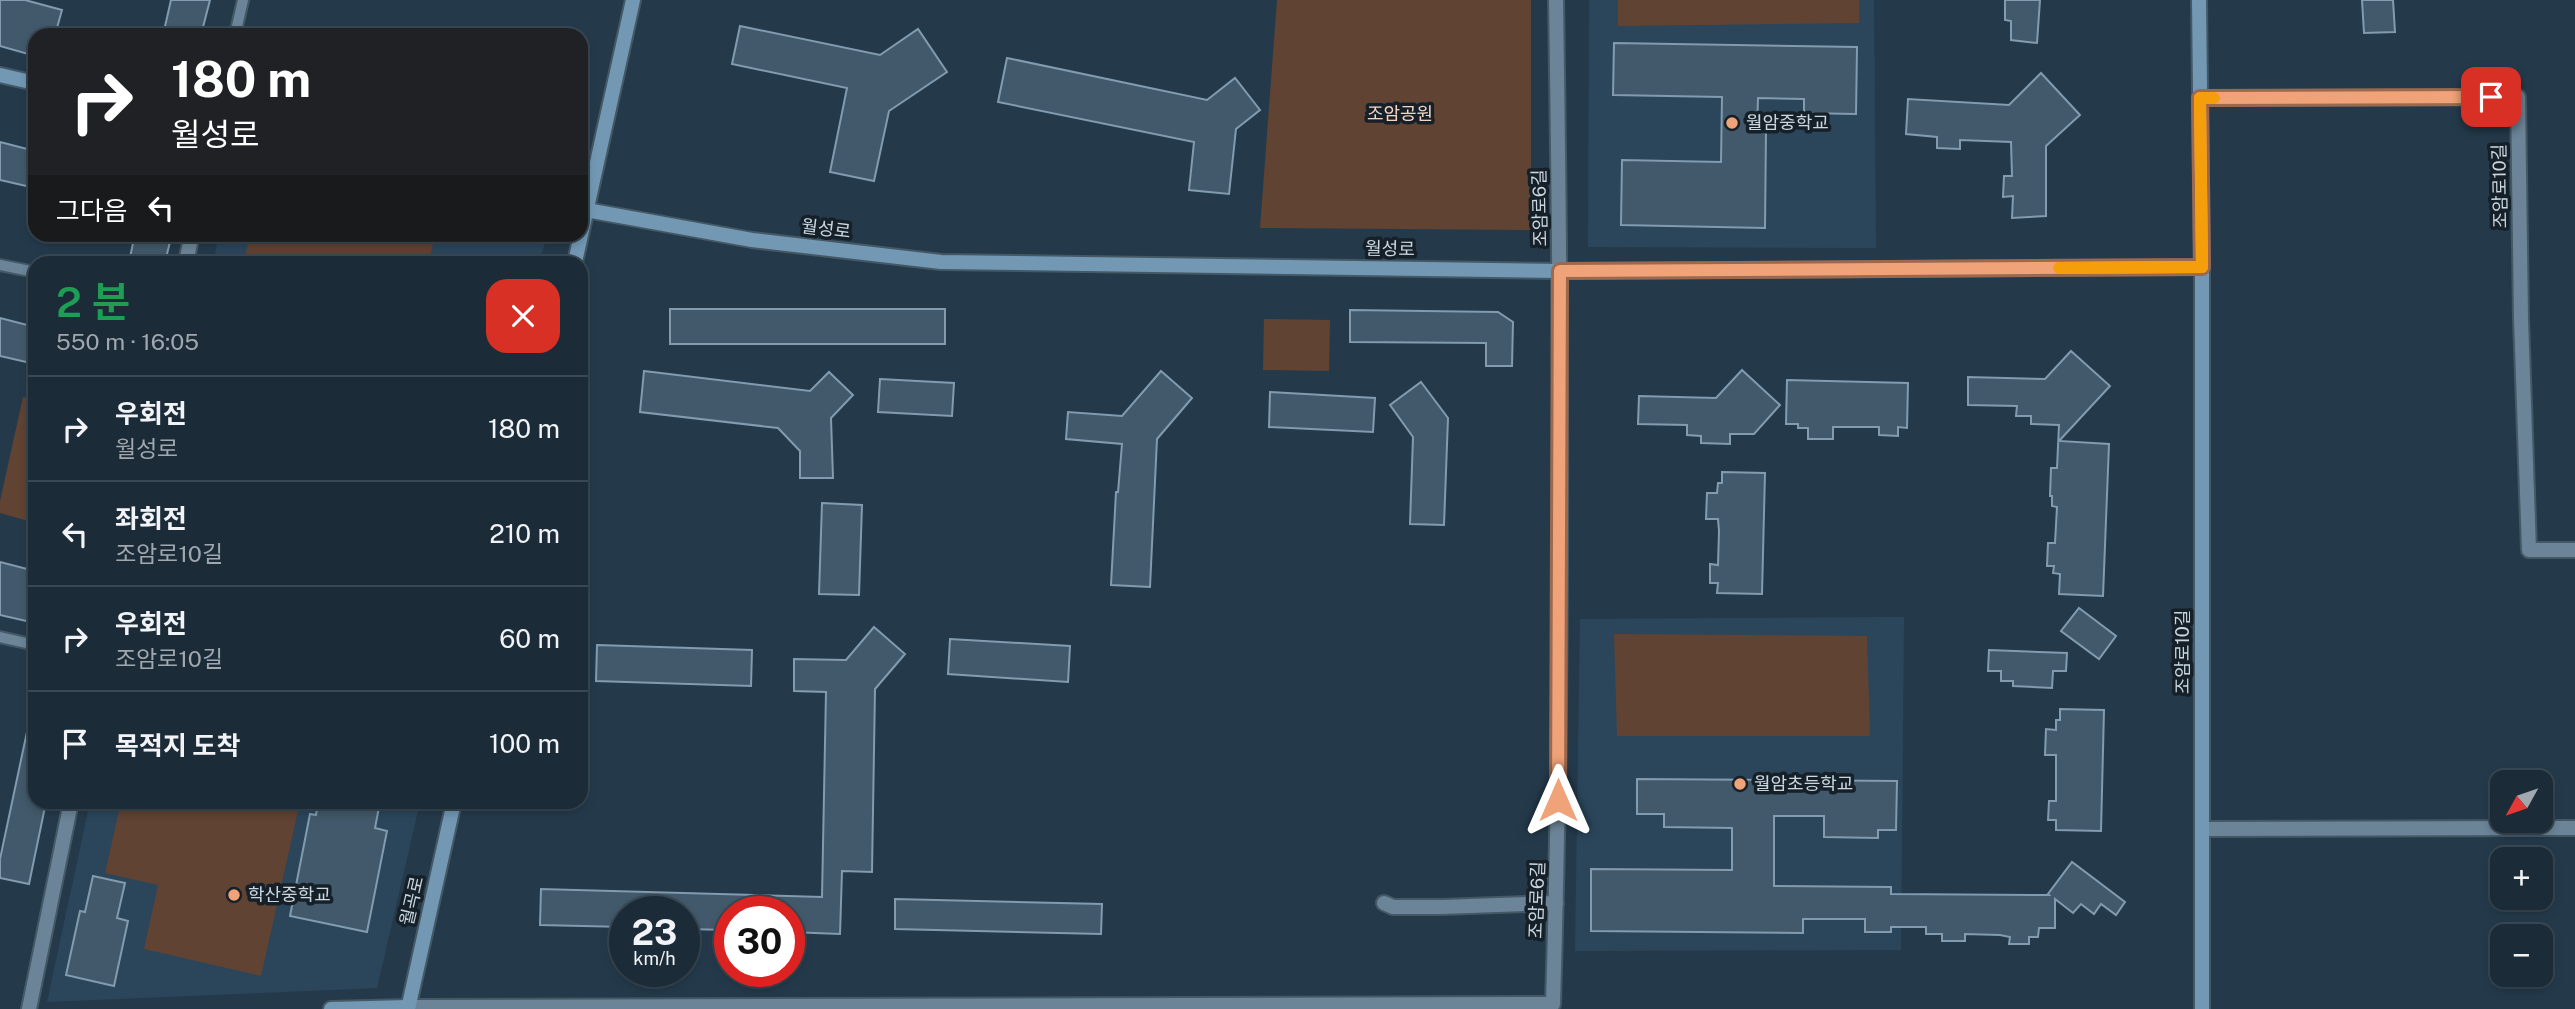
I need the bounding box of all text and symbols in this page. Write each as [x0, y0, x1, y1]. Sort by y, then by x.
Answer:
text: 180 m [171, 50, 311, 108]
icon: right [56, 56, 147, 147]
pin [2461, 67, 2521, 127]
icon: arrive [2472, 78, 2510, 116]
park label: 조암공원 [1367, 103, 1433, 124]
place label: 월암중학교 [1746, 112, 1829, 133]
marker: 월암중학교 [1724, 115, 1740, 131]
text: 월성로 [171, 116, 259, 153]
street label: 조암로10길 [2488, 144, 2511, 228]
street label: 조암로6길 [1528, 169, 1551, 247]
icon: left [142, 189, 180, 227]
text: 그다음 [56, 195, 128, 226]
street label: 월성로 [800, 215, 852, 242]
street label: 월성로 [1365, 238, 1415, 259]
text: 2 분 [56, 277, 130, 326]
button: close [486, 279, 560, 353]
text: 550 m · 16:05 [56, 328, 199, 355]
text: 우회전 [115, 398, 187, 429]
icon: right [56, 410, 94, 448]
text: 180 m [488, 413, 560, 444]
text: 월성로 [115, 435, 178, 462]
text: 좌회전 [115, 503, 187, 534]
icon: left [56, 515, 94, 553]
text: 210 m [489, 518, 560, 549]
text: 조암로10길 [115, 540, 223, 567]
text: 우회전 [115, 608, 187, 639]
street label: 조암로10길 [2172, 610, 2193, 694]
icon: right [56, 620, 94, 658]
text: 60 m [499, 623, 560, 654]
text: 조암로10길 [115, 645, 223, 672]
icon: arrive [56, 725, 94, 763]
text: 100 m [489, 728, 560, 759]
text: 목적지 도착 [115, 730, 240, 761]
position arrow [1521, 763, 1595, 837]
north arrow [2490, 770, 2553, 833]
map controls [2490, 770, 2553, 987]
place label: 월암초등학교 [1754, 773, 1853, 794]
marker: 월암초등학교 [1732, 776, 1748, 792]
button: + [2490, 847, 2553, 910]
street label: 조암로6길 [1525, 861, 1548, 939]
street label: 월곡로 [396, 874, 427, 927]
place label: 학산중학교 [248, 884, 331, 905]
marker: 학산중학교 [226, 887, 242, 903]
speed limit sign: 30 [714, 896, 805, 987]
text: 23 [632, 912, 677, 953]
button: − [2490, 924, 2553, 987]
text: km/h [633, 948, 676, 969]

